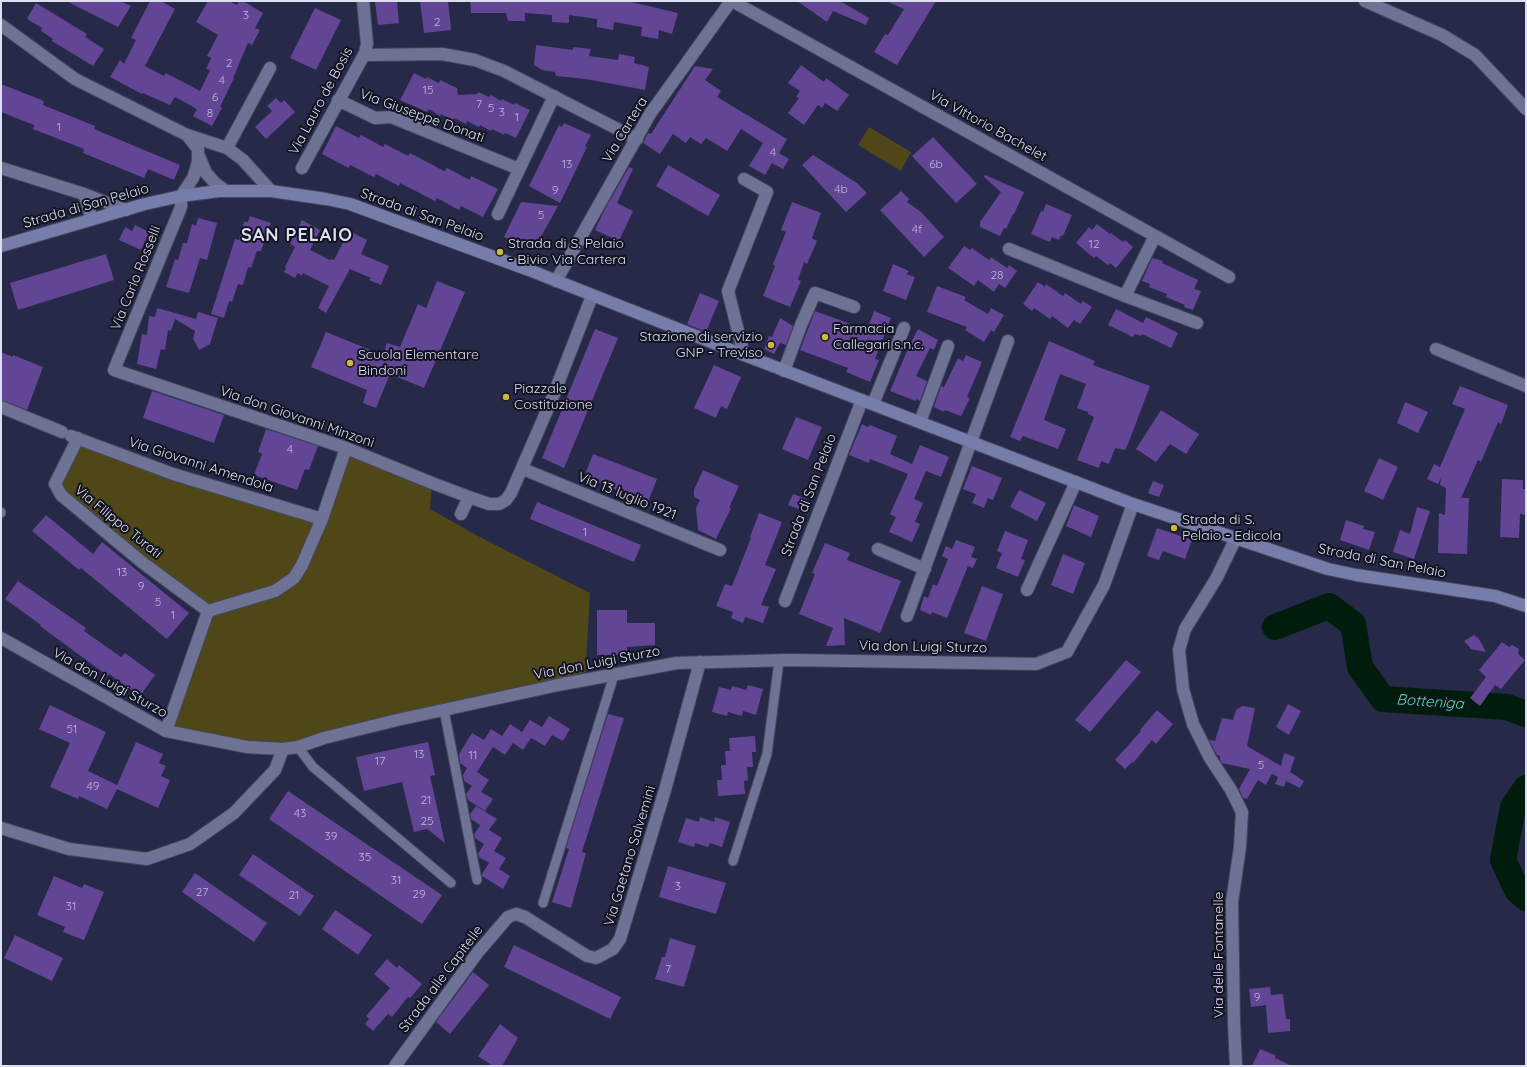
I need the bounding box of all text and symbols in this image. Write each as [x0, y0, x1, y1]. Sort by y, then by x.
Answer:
house number: 3 [243, 8, 249, 22]
house number: 2 [434, 15, 440, 29]
street label: Via Lauro de Bosis [286, 44, 356, 158]
house number: 2 [226, 56, 232, 70]
house number: 4 [219, 73, 225, 87]
house number: 15 [423, 83, 433, 97]
street label: Via Giuseppe Donati [357, 86, 487, 146]
street label: Via Vittorio Bachelet [926, 87, 1050, 165]
house number: 6 [212, 90, 218, 104]
street label: Via Cartera [599, 94, 651, 166]
house number: 7 [476, 97, 482, 111]
house number: 5 [488, 101, 494, 115]
house number: 3 [499, 105, 505, 119]
house number: 8 [207, 106, 213, 120]
house number: 1 [515, 110, 519, 124]
house number: 1 [57, 120, 61, 134]
house number: 4 [770, 145, 776, 159]
house number: 13 [562, 157, 572, 171]
house number: 6b [929, 157, 943, 171]
street label: Strada di San Pelaio [21, 180, 151, 232]
house number: 4b [834, 182, 848, 196]
house number: 9 [552, 183, 558, 197]
street label: Strada di San Pelaio [358, 185, 486, 245]
house number: 5 [538, 208, 544, 222]
house number: 4f [912, 222, 922, 236]
street label: Via Carlo Rosselli [107, 223, 165, 333]
district label: SAN PELAIO [241, 225, 353, 247]
place label: Strada di S. Pelaio - Bivio Via Cartera [508, 236, 626, 268]
house number: 12 [1088, 237, 1100, 251]
marker: Strada di S. Pelaio - Bivio Via Cartera [495, 247, 505, 257]
house number: 28 [990, 268, 1004, 282]
place label: Farmacia Callegari s.n.c. [833, 321, 924, 354]
place label: Stazione di servizio GNP - Treviso [639, 329, 763, 362]
marker: Farmacia Callegari s.n.c. [820, 332, 830, 342]
marker: Stazione di servizio GNP - Treviso [766, 340, 776, 350]
place label: Scuola Elementare Bindoni [358, 347, 479, 380]
marker: Scuola Elementare Bindoni [345, 358, 355, 368]
place label: Piazzale Costituzione [514, 381, 593, 414]
street label: Via don Giovanni Minzoni [218, 383, 376, 451]
marker: Piazzale Costituzione [501, 392, 511, 402]
street label: Strada di San Pelaio [778, 431, 840, 559]
street label: Via Giovanni Amendola [127, 434, 275, 496]
house number: 4 [287, 442, 293, 456]
street label: Via 13 luglio 1921 [575, 469, 679, 523]
street label: Via Filippo Turati [71, 482, 165, 562]
place label: Strada di S. Pelaio - Edicola [1182, 512, 1281, 544]
marker: Strada di S. Pelaio - Edicola [1169, 523, 1179, 533]
house number: 1 [583, 525, 587, 539]
street label: Strada di San Pelaio [1317, 540, 1447, 582]
house number: 13 [117, 565, 127, 579]
house number: 9 [138, 579, 144, 593]
house number: 5 [155, 595, 161, 609]
house number: 1 [171, 608, 175, 622]
street label: Via don Luigi Sturzo [859, 637, 987, 657]
street label: Via don Luigi Sturzo [532, 643, 662, 683]
street label: Via don Luigi Sturzo [50, 645, 170, 721]
water label: Botteniga [1396, 691, 1464, 713]
house number: 51 [67, 722, 77, 736]
house number: 13 [414, 747, 424, 761]
house number: 11 [469, 748, 477, 762]
house number: 17 [375, 754, 385, 768]
house number: 5 [1258, 758, 1264, 772]
house number: 49 [87, 779, 99, 793]
street label: Via Gaetano Salvemini [601, 784, 659, 928]
house number: 21 [420, 793, 432, 807]
house number: 43 [294, 806, 306, 820]
house number: 25 [420, 814, 434, 828]
house number: 39 [325, 829, 337, 843]
house number: 35 [359, 850, 371, 864]
house number: 31 [391, 873, 401, 887]
house number: 3 [675, 879, 681, 893]
house number: 27 [196, 885, 208, 899]
house number: 29 [412, 887, 426, 901]
house number: 21 [288, 888, 300, 902]
street label: Via delle Fontanelle [1211, 892, 1227, 1018]
house number: 31 [66, 899, 76, 913]
street label: Strada alle Capitelle [395, 922, 487, 1036]
house number: 7 [665, 962, 671, 976]
house number: 9 [1254, 990, 1260, 1004]

